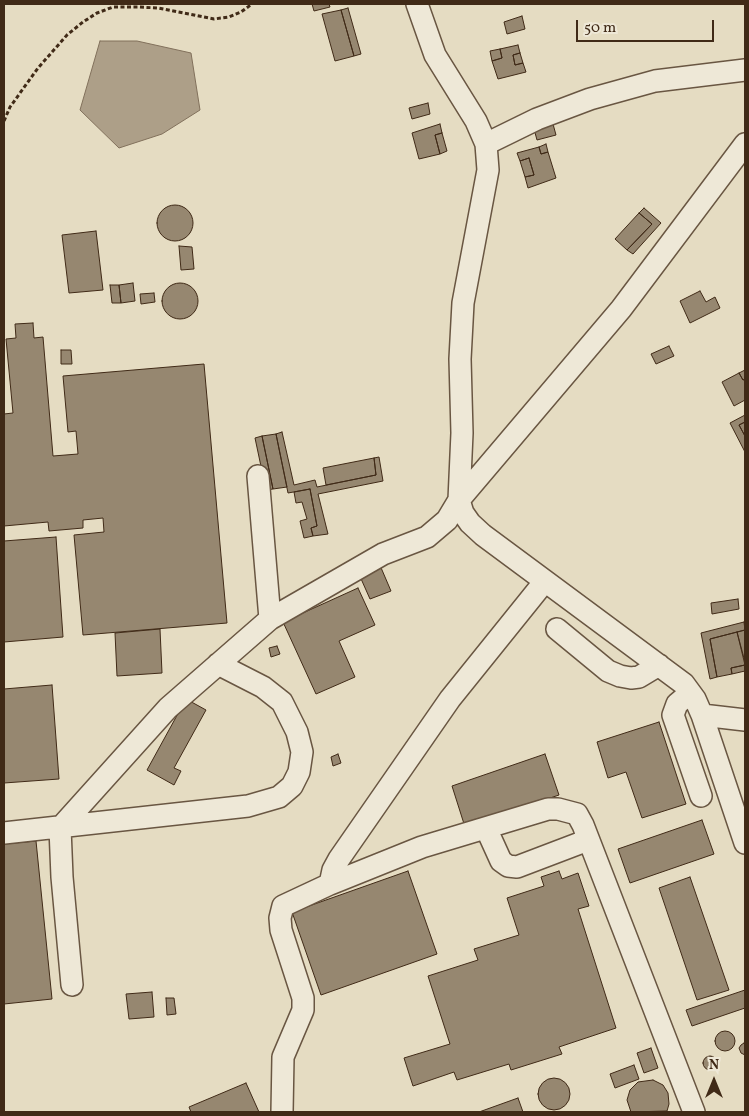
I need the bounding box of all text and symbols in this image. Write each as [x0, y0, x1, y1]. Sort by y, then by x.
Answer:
scale bar [579, 10, 716, 42]
text: 50 m [584, 18, 616, 39]
north arrow [689, 1056, 739, 1106]
text: N [709, 1056, 719, 1075]

